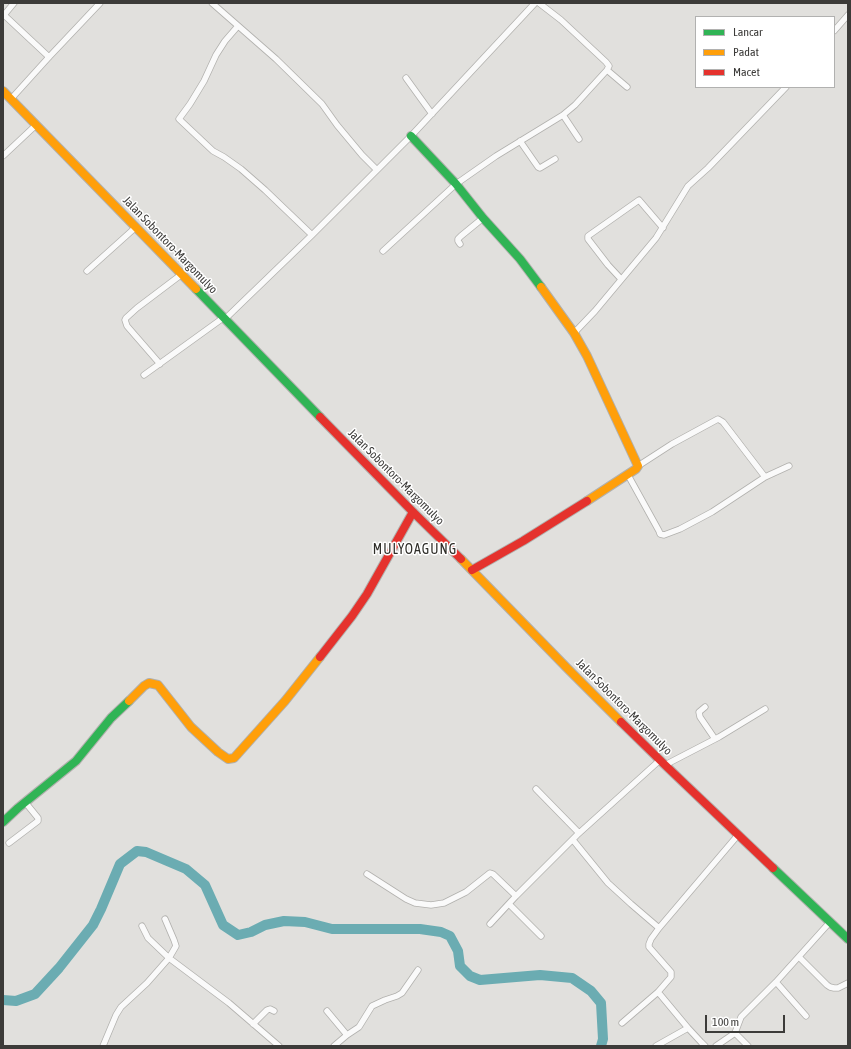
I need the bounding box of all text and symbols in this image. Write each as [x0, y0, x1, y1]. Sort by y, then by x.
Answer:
legend [695, 16, 835, 88]
text: Lancar [733, 25, 763, 39]
text: Padat [733, 45, 759, 59]
text: Macet [733, 65, 760, 79]
street label: Jalan Sobontoro-Margomulyo [120, 193, 220, 297]
street label: Jalan Sobontoro-Margomulyo [345, 426, 447, 528]
district label: MULYOAGUNG [373, 542, 457, 558]
street label: Jalan Sobontoro-Margomulyo [573, 656, 675, 758]
scale bar [707, 1007, 787, 1033]
text: 100 m [712, 1015, 739, 1029]

